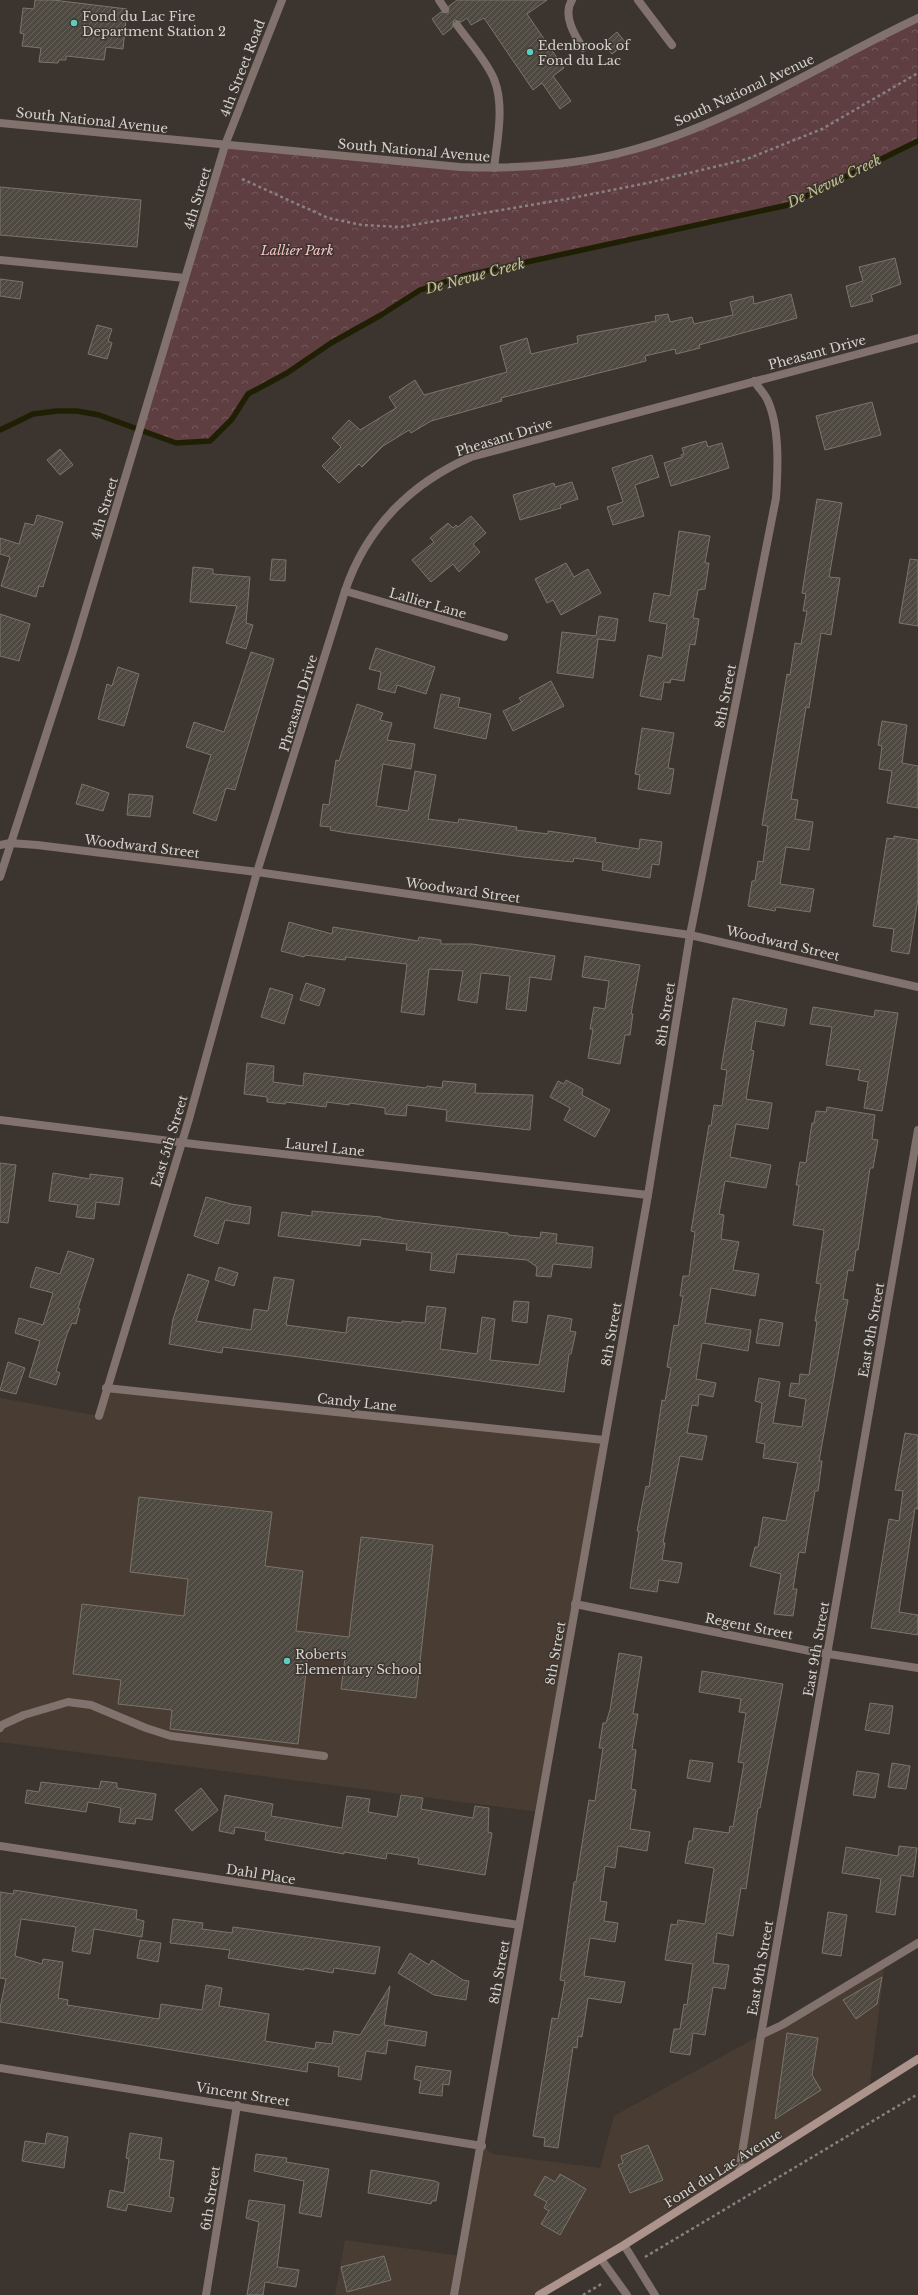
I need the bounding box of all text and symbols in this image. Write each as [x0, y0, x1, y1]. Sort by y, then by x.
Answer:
place label: Fond du Lac Fire Department Station 2 [82, 8, 226, 40]
street label: 4th Street Road [216, 17, 269, 119]
marker: Fond du Lac Fire Department Station 2 [69, 18, 79, 28]
place label: Edenbrook of Fond du Lac [538, 37, 631, 69]
marker: Edenbrook of Fond du Lac [525, 47, 535, 57]
street label: South National Avenue [671, 51, 817, 130]
street label: South National Avenue [15, 104, 169, 137]
street label: South National Avenue [337, 135, 491, 166]
water label: De Nevue Creek [783, 151, 884, 212]
street label: 4th Street [180, 165, 215, 231]
park label: Lallier Park [260, 242, 334, 259]
water label: De Nevue Creek [422, 254, 527, 298]
street label: Pheasant Drive [766, 331, 868, 374]
street label: Pheasant Drive [454, 415, 555, 460]
street label: 4th Street [87, 475, 122, 541]
street label: Lallier Lane [387, 584, 468, 623]
street label: Pheasant Drive [276, 653, 321, 754]
street label: 8th Street [711, 663, 740, 729]
street label: Woodward Street [82, 831, 201, 862]
street label: Woodward Street [403, 874, 522, 907]
street label: Woodward Street [724, 922, 841, 965]
street label: 8th Street [652, 981, 679, 1047]
street label: East 5th Street [147, 1093, 192, 1189]
street label: Laurel Lane [284, 1135, 366, 1160]
street label: East 9th Street [855, 1281, 888, 1379]
street label: 8th Street [598, 1301, 625, 1367]
street label: Candy Lane [316, 1390, 398, 1415]
street label: East 9th Street [800, 1600, 833, 1698]
street label: Regent Street [703, 1610, 795, 1643]
street label: 8th Street [542, 1620, 569, 1686]
place label: Roberts Elementary School [295, 1646, 422, 1678]
marker: Roberts Elementary School [282, 1656, 292, 1666]
street label: Dahl Place [225, 1861, 297, 1888]
street label: East 9th Street [744, 1919, 777, 2017]
street label: 8th Street [486, 1939, 513, 2005]
street label: Vincent Street [194, 2079, 291, 2110]
street label: Fond du Lac Avenue [661, 2125, 785, 2212]
street label: 6th Street [197, 2165, 224, 2232]

